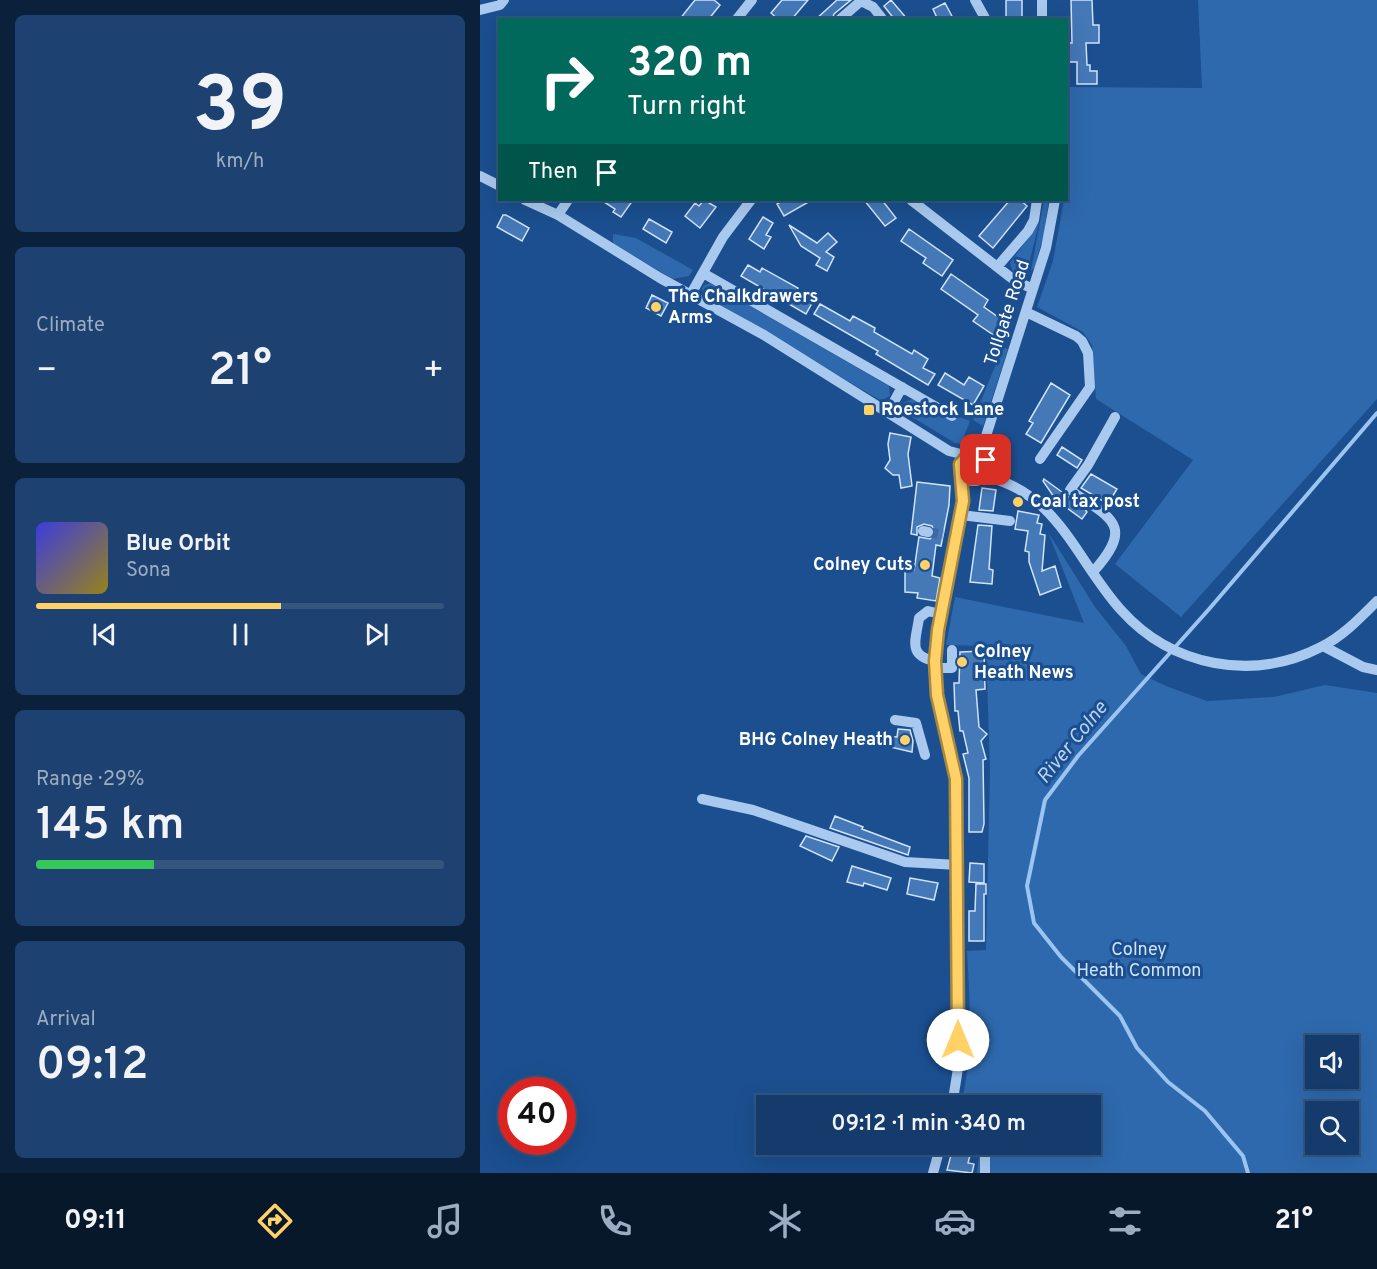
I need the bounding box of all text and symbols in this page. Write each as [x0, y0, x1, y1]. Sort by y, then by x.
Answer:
text: 320 m [627, 38, 752, 91]
icon: right [528, 42, 606, 120]
text: 39 [193, 60, 287, 159]
text: Turn right [627, 90, 746, 124]
text: km/h [216, 149, 264, 175]
icon: arrive [590, 156, 623, 189]
text: Then [528, 159, 578, 186]
street label: Tollgate Road [980, 257, 1036, 369]
place label: The Chalkdrawers Arms [668, 286, 818, 330]
marker: The Chalkdrawers Arms [649, 300, 663, 314]
text: Climate [36, 313, 105, 339]
text: 21° [208, 344, 272, 401]
text: − [36, 351, 57, 393]
text: + [423, 351, 444, 393]
place label: Roestock Lane [881, 399, 1004, 422]
marker: Roestock Lane [862, 403, 876, 417]
pin [960, 434, 1011, 485]
icon: arrive [969, 443, 1002, 476]
place label: Coal tax post [1030, 491, 1140, 514]
marker: Coal tax post [1011, 495, 1025, 509]
text: Blue Orbit [126, 531, 231, 558]
place label: Colney Cuts [813, 554, 913, 577]
text: Sona [126, 558, 171, 584]
marker: Colney Cuts [918, 558, 932, 572]
icon: previous [88, 618, 121, 651]
icon: pause [224, 618, 257, 651]
icon: next [360, 618, 393, 651]
place label: Colney Heath News [974, 641, 1074, 685]
marker: Colney Heath News [955, 655, 969, 669]
water label: River Colne [1032, 696, 1115, 790]
place label: BHG Colney Heath [739, 729, 893, 752]
marker: BHG Colney Heath [898, 733, 912, 747]
text: Range · 29% [36, 767, 144, 793]
text: 145 km [36, 798, 184, 855]
park label: Colney Heath Common [1076, 939, 1202, 983]
text: Arrival [36, 1007, 96, 1033]
position arrow [926, 1008, 990, 1072]
map controls [1305, 1035, 1359, 1155]
button: sound [1305, 1035, 1359, 1089]
text: 09:12 [36, 1038, 149, 1095]
speed limit sign: 40 [498, 1077, 576, 1155]
button: search [1305, 1101, 1359, 1155]
text: 09:12 · 1 min · 340 m [831, 1111, 1026, 1138]
icon: directions [254, 1200, 296, 1242]
icon: music [424, 1200, 466, 1242]
icon: phone [594, 1200, 636, 1242]
icon: climate [764, 1200, 806, 1242]
icon: car [934, 1200, 976, 1242]
icon: filters [1104, 1200, 1146, 1242]
text: 09:11 [64, 1204, 127, 1238]
text: 21° [1274, 1204, 1313, 1238]

